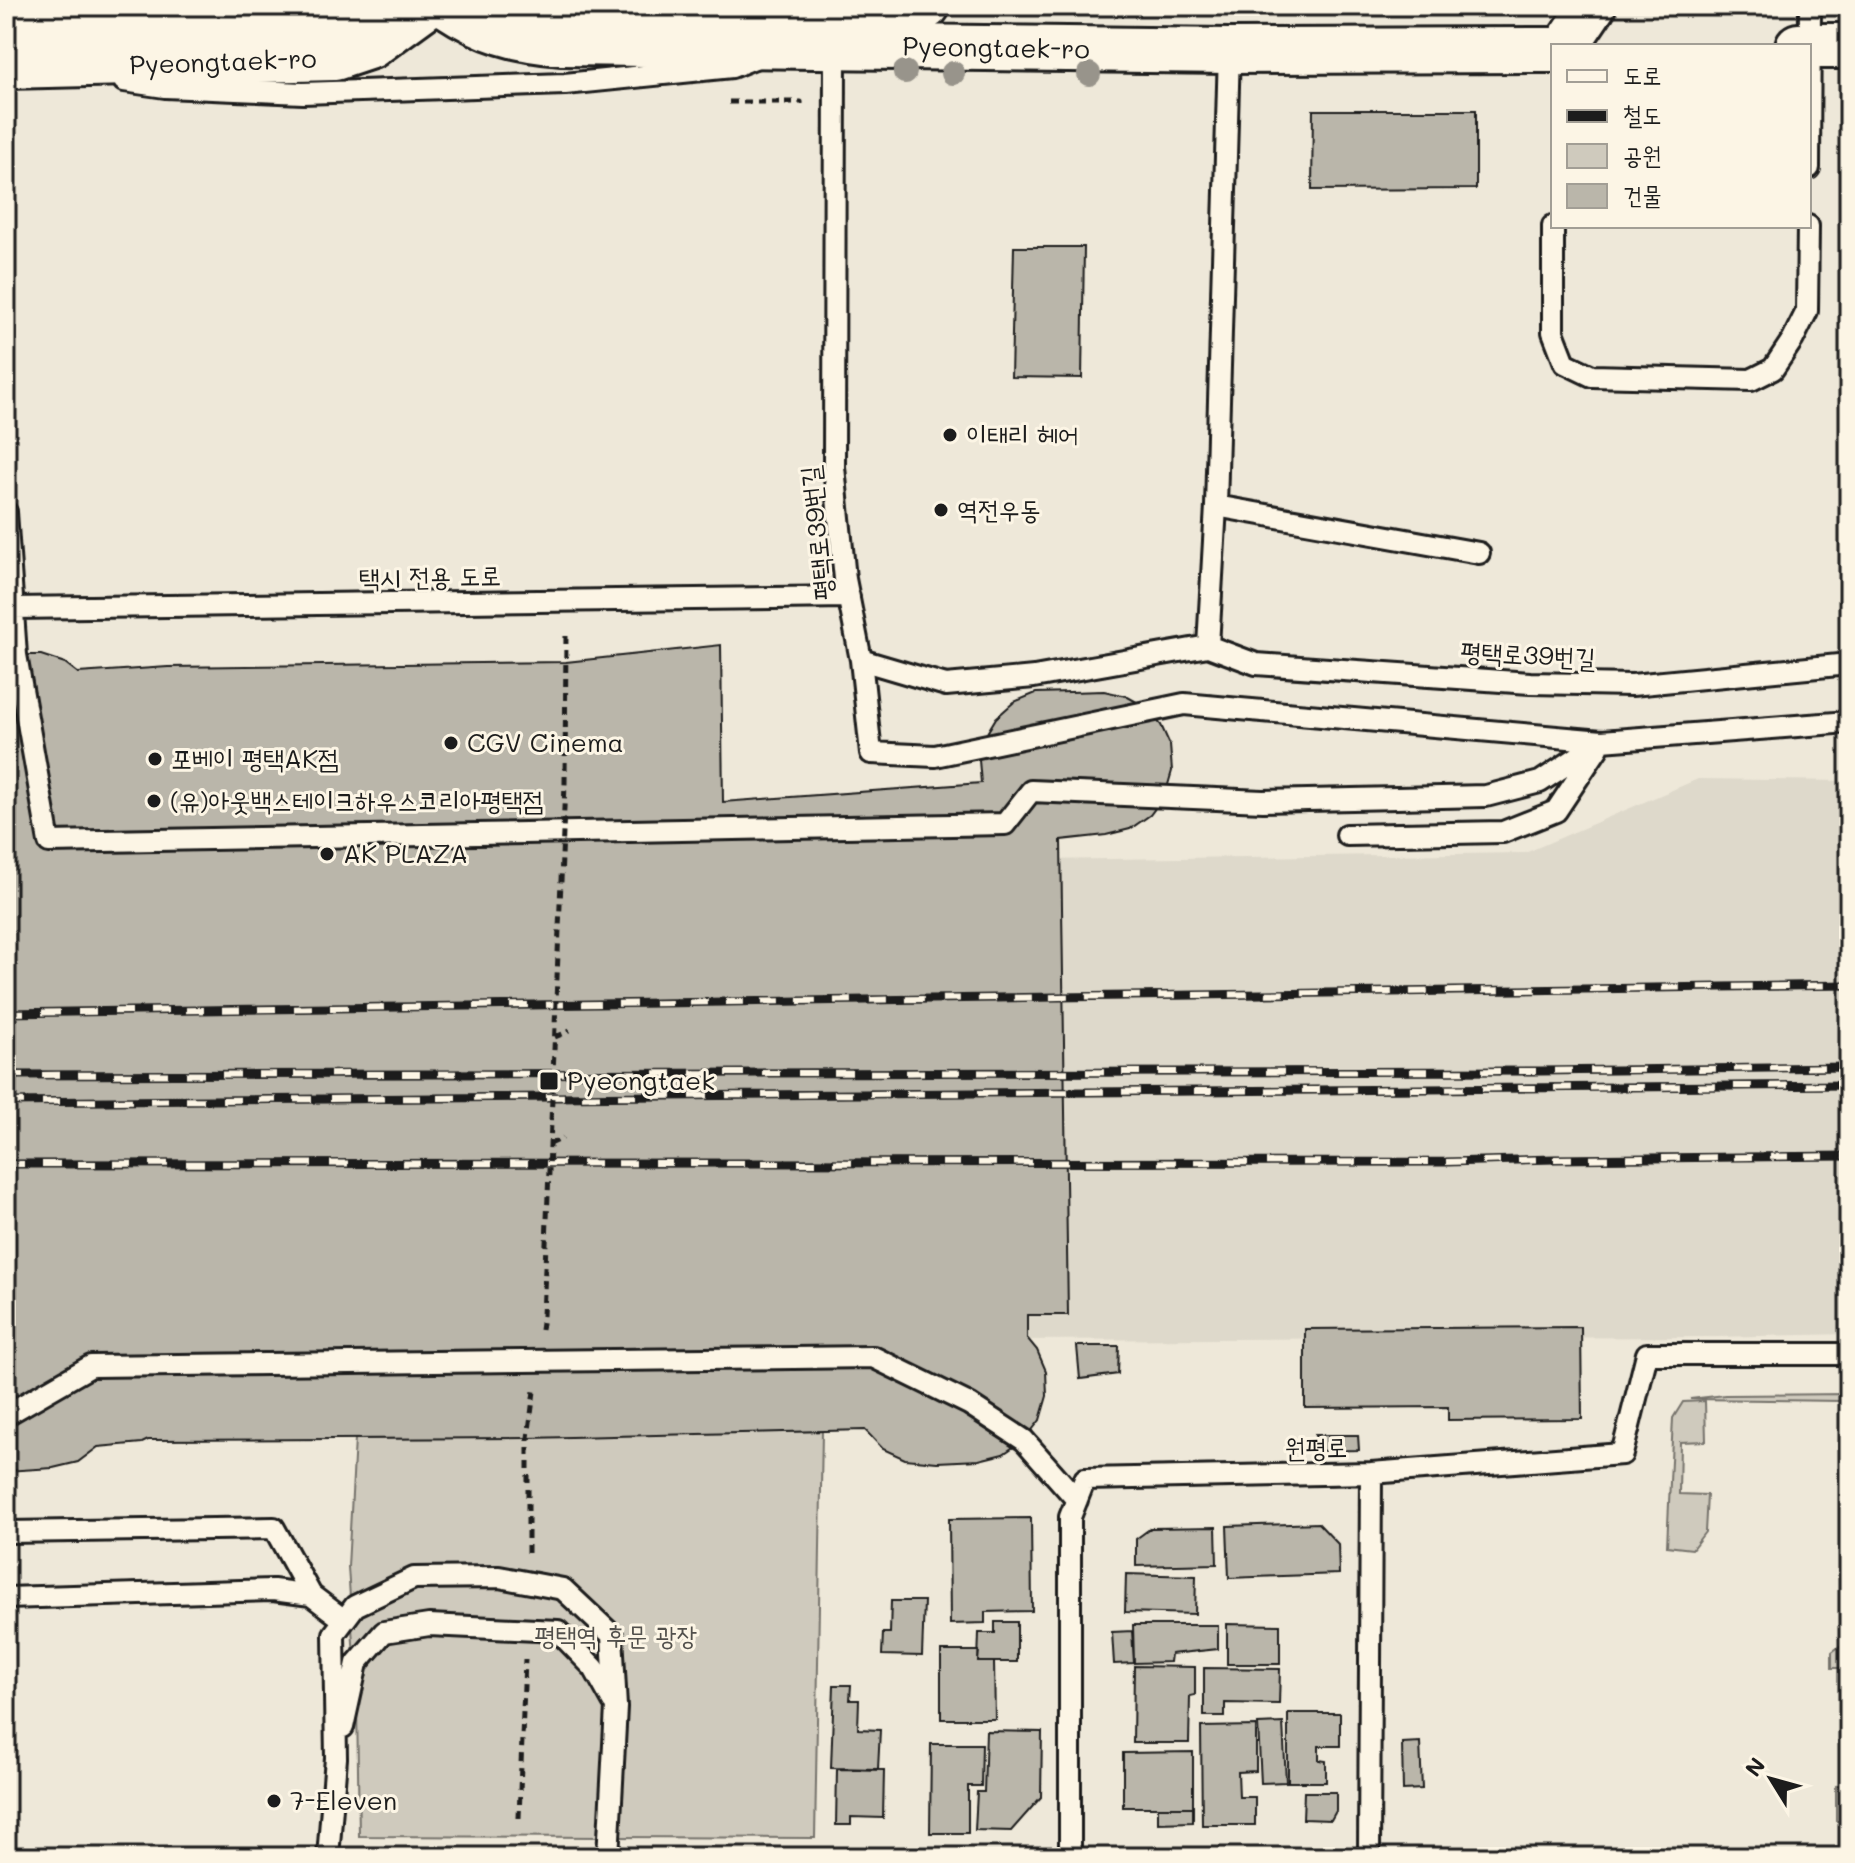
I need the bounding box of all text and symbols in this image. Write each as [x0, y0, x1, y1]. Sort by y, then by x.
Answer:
street label: Pyeongtaek-ro [902, 28, 1090, 66]
street label: Pyeongtaek-ro [129, 41, 317, 81]
legend [1551, 44, 1811, 228]
text: 도로 [1623, 59, 1662, 90]
text: 철도 [1623, 99, 1662, 130]
text: 공원 [1623, 139, 1662, 170]
text: 건물 [1623, 179, 1662, 210]
place label: 이태리 헤어 [966, 417, 1079, 451]
marker: 이태리 헤어 [941, 426, 959, 444]
street label: 평택로39번길 [792, 464, 840, 602]
place label: 역전우동 [957, 492, 1041, 526]
marker: 역전우동 [932, 501, 950, 519]
street label: 택시 전용 도로 [359, 558, 501, 594]
street label: 평택로39번길 [1460, 633, 1597, 675]
place label: CGV Cinema [467, 725, 624, 759]
marker: CGV Cinema [442, 734, 460, 752]
place label: 포베이 평택AK점 [171, 741, 339, 775]
marker: 포베이 평택AK점 [146, 750, 164, 768]
place label: (유)아웃백스테이크하우스코리아평택점 [170, 783, 543, 817]
marker: (유)아웃백스테이크하우스코리아평택점 [145, 792, 163, 810]
place label: AK PLAZA [343, 836, 468, 870]
marker: AK PLAZA [318, 845, 336, 863]
place label: Pyeongtaek [567, 1063, 715, 1097]
marker: Pyeongtaek [538, 1070, 560, 1092]
street label: 원평로 [1284, 1429, 1348, 1465]
park label: 평택역 후문 광장 [534, 1618, 698, 1652]
north arrow [1731, 1739, 1811, 1819]
text: N [1738, 1751, 1771, 1782]
place label: 7-Eleven [290, 1783, 397, 1817]
marker: 7-Eleven [265, 1792, 283, 1810]

